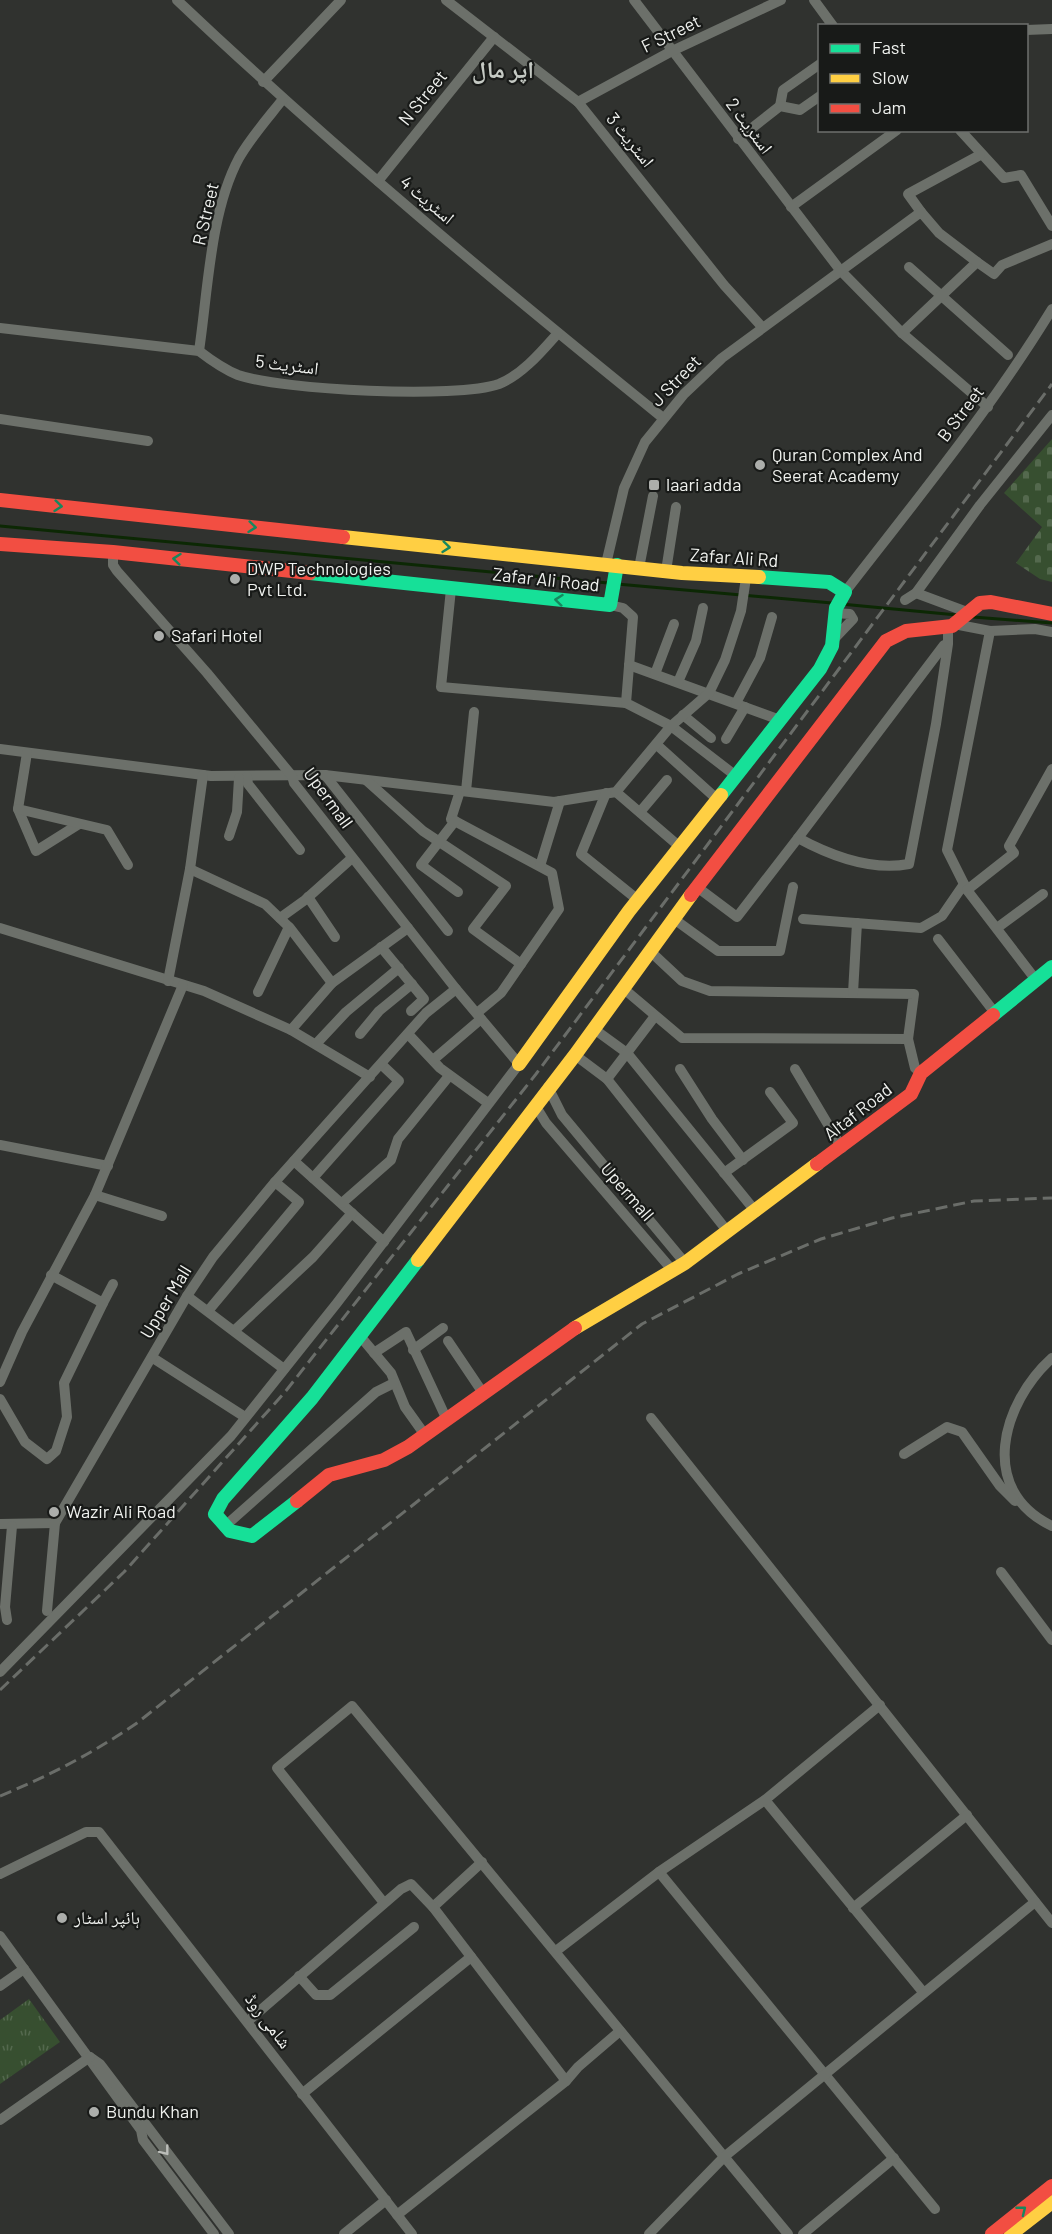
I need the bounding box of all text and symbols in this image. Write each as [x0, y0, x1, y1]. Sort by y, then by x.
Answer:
street label: F Street [637, 9, 704, 57]
legend [818, 24, 1028, 132]
text: Fast [872, 36, 906, 58]
district label: اپر مال [472, 54, 534, 84]
street label: N Street [393, 65, 451, 130]
text: Slow [872, 66, 909, 88]
street label: اسٹریٹ 2 [722, 93, 778, 158]
text: Jam [872, 96, 906, 118]
street label: اسٹریٹ 3 [602, 108, 659, 171]
street label: اسٹریٹ 4 [396, 170, 459, 229]
street label: R Street [187, 180, 223, 247]
street label: اسٹریٹ 5 [254, 349, 320, 379]
street label: J Street [645, 350, 705, 411]
street label: B Street [932, 381, 988, 446]
place label: Quran Complex And Seerat Academy [772, 443, 923, 486]
marker: Quran Complex And Seerat Academy [753, 458, 767, 472]
place label: laari adda [666, 473, 741, 495]
marker: laari adda [647, 478, 661, 492]
one-way arrow [54, 499, 63, 512]
one-way arrow [248, 520, 257, 533]
one-way arrow [441, 540, 451, 553]
street label: Zafar Ali Rd [689, 543, 779, 571]
one-way arrow [172, 553, 181, 566]
place label: DWP Technologies Pvt Ltd. [247, 557, 391, 600]
street label: Zafar Ali Road [491, 562, 601, 596]
marker: DWP Technologies Pvt Ltd. [228, 572, 242, 586]
one-way arrow [554, 594, 563, 606]
place label: Safari Hotel [171, 624, 262, 646]
marker: Safari Hotel [152, 629, 166, 643]
street label: Upermall [299, 763, 358, 832]
street label: Altaf Road [819, 1078, 896, 1145]
street label: Upermall [596, 1158, 659, 1225]
street label: Upper Mall [135, 1261, 196, 1342]
place label: Wazir Ali Road [66, 1500, 176, 1522]
marker: Wazir Ali Road [47, 1505, 61, 1519]
place label: ہائپر اسٹار [73, 1906, 140, 1929]
marker: ہائپر اسٹار [55, 1911, 69, 1925]
street label: شامی روڈ [240, 1988, 297, 2053]
place label: Bundu Khan [106, 2100, 199, 2122]
marker: Bundu Khan [87, 2105, 101, 2119]
one-way arrow [157, 2144, 168, 2155]
one-way arrow [1015, 2207, 1026, 2218]

